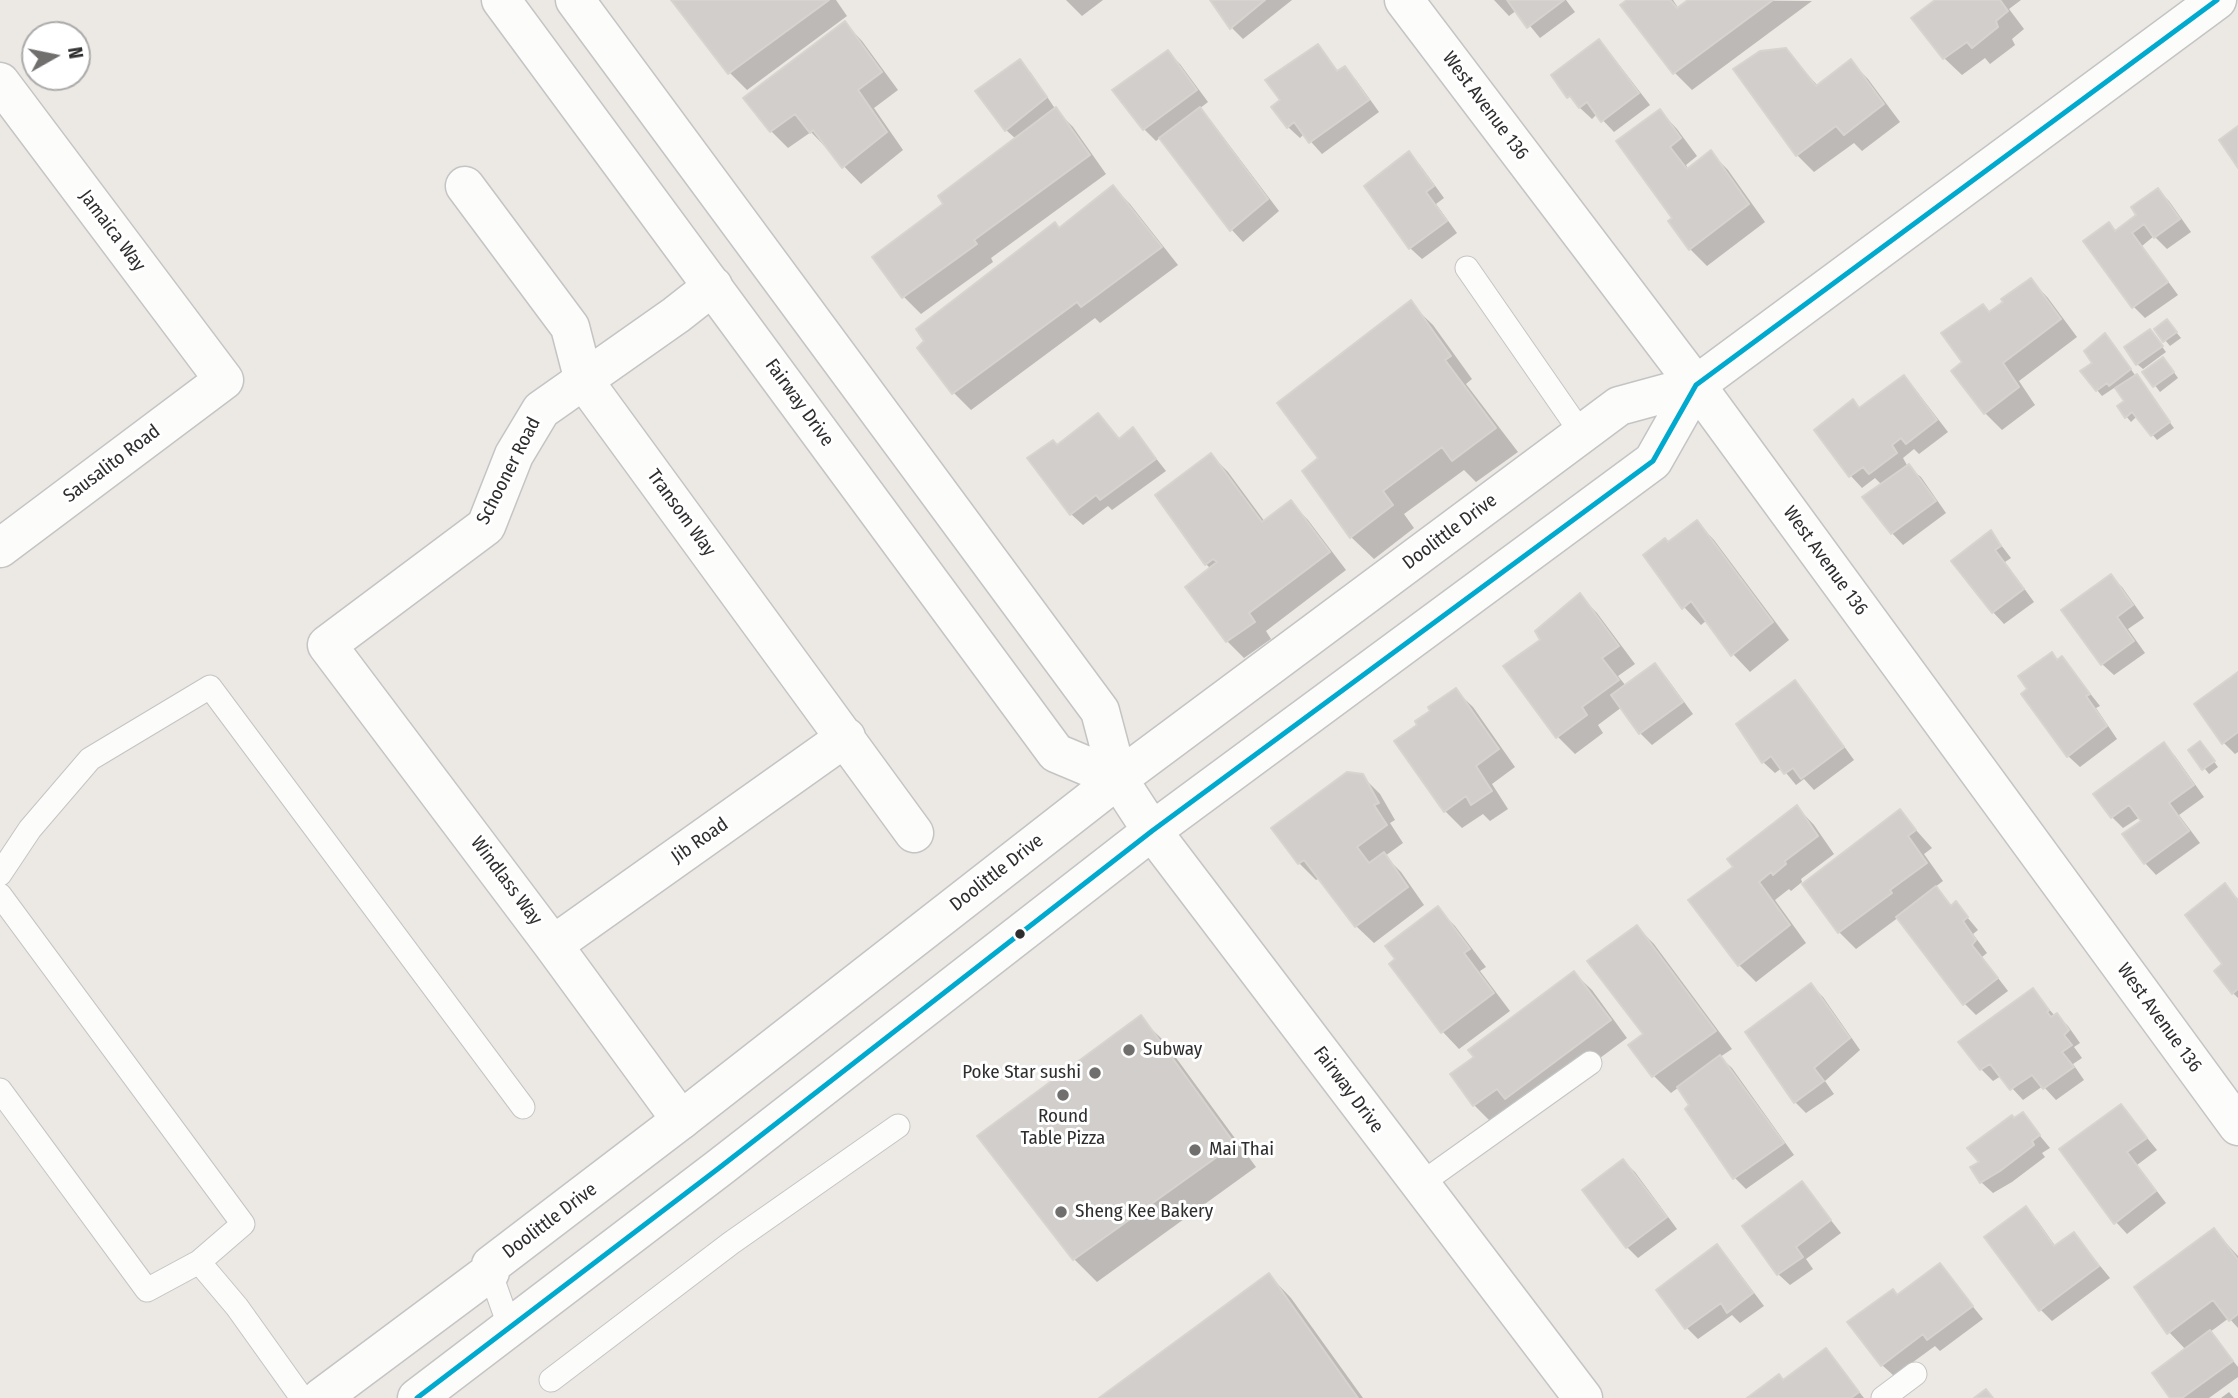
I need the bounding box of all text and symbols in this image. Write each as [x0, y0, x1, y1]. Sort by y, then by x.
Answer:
north arrow [21, 21, 91, 91]
text: N [63, 46, 88, 60]
street label: West Avenue 136 [1437, 48, 1533, 164]
street label: Jamaica Way [74, 186, 150, 276]
street label: Fairway Drive [760, 355, 838, 451]
street label: Schooner Road [472, 414, 546, 528]
street label: Sausalito Road [59, 420, 165, 508]
street label: Transom Way [642, 465, 720, 561]
street label: Doolittle Drive [1398, 489, 1502, 575]
street label: West Avenue 136 [1778, 502, 1872, 620]
street label: Jib Road [667, 813, 733, 869]
street label: Doolittle Drive [946, 830, 1048, 916]
street label: Windlass Way [465, 832, 547, 930]
unlabelled marker [1013, 927, 1027, 941]
street label: West Avenue 136 [2112, 959, 2206, 1077]
place label: Subway [1143, 1039, 1202, 1061]
marker: Subway [1121, 1042, 1137, 1058]
street label: Fairway Drive [1308, 1042, 1388, 1138]
place label: Poke Star sushi [962, 1062, 1081, 1084]
marker: Poke Star sushi [1087, 1065, 1103, 1081]
marker: Round Table Pizza [1055, 1087, 1071, 1103]
place label: Round Table Pizza [1021, 1106, 1105, 1150]
place label: Mai Thai [1209, 1139, 1274, 1161]
marker: Mai Thai [1187, 1142, 1203, 1158]
street label: Doolittle Drive [498, 1178, 602, 1264]
place label: Sheng Kee Bakery [1075, 1201, 1213, 1223]
marker: Sheng Kee Bakery [1053, 1204, 1069, 1220]

